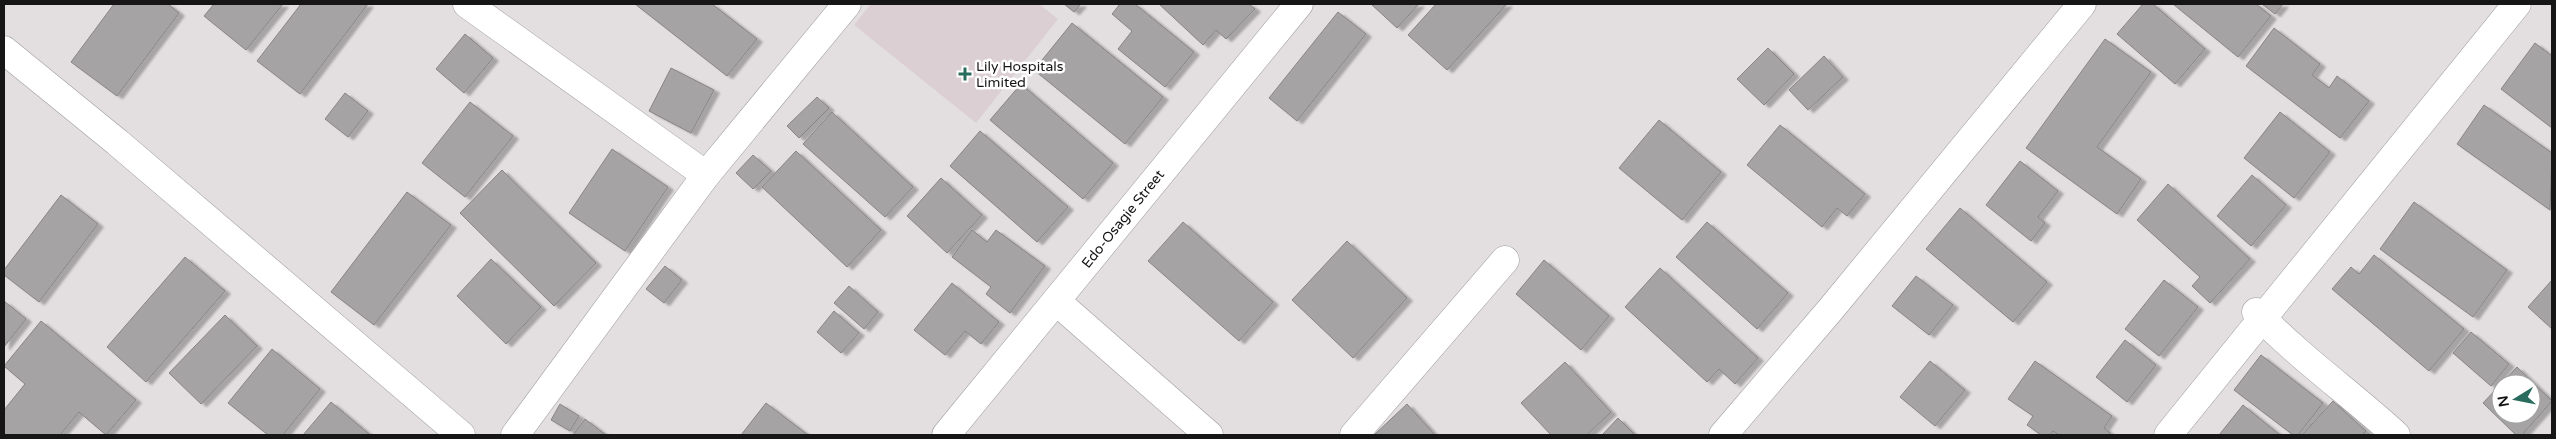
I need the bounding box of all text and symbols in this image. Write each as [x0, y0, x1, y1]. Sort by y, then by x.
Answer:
place label: Lily Hospitals Limited [976, 58, 1064, 91]
marker: Lily Hospitals Limited [958, 67, 972, 81]
street label: Edo-Osagie Street [1078, 166, 1168, 272]
north arrow [2491, 374, 2541, 424]
text: N [2494, 394, 2513, 408]

